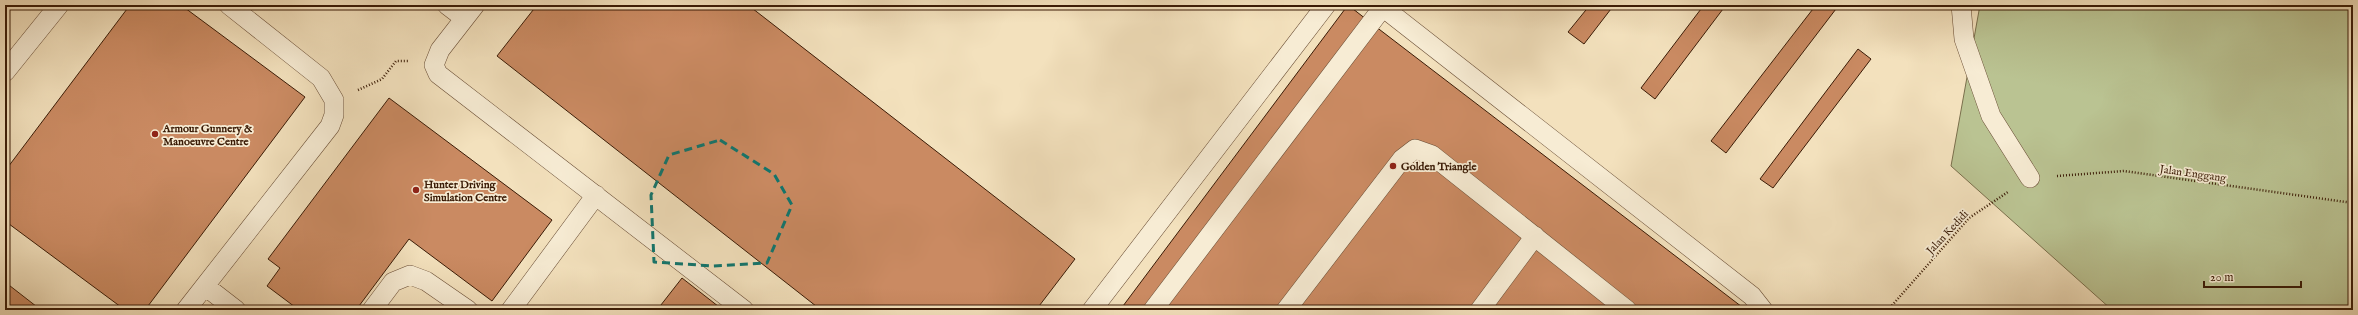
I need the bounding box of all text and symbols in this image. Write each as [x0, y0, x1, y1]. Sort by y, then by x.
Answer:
place label: Armour Gunnery & Manoeuvre Centre [162, 122, 253, 149]
marker: Armour Gunnery & Manoeuvre Centre [150, 129, 160, 139]
place label: Golden Triangle [1401, 160, 1477, 174]
marker: Golden Triangle [1388, 161, 1398, 171]
street label: Jalan Enggang [2157, 162, 2228, 186]
place label: Hunter Driving Simulation Centre [424, 178, 507, 205]
marker: Hunter Driving Simulation Centre [411, 185, 421, 195]
street label: Jalan Kedidi [1922, 208, 1972, 259]
scale bar [2204, 263, 2301, 289]
text: 20 m [2210, 270, 2233, 285]

